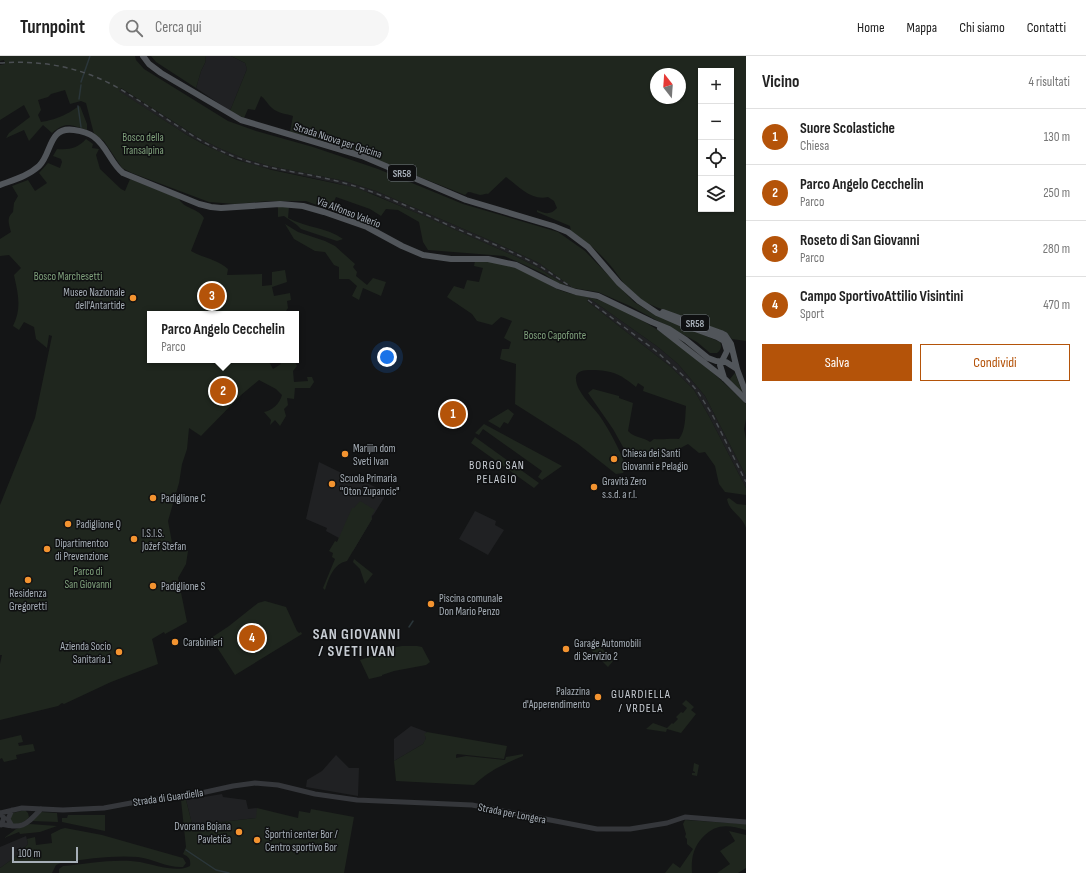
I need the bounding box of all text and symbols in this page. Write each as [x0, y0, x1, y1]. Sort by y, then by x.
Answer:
search box [109, 10, 389, 46]
text: Turnpoint [20, 16, 85, 39]
icon: search [123, 17, 145, 39]
text: Cerca qui [155, 18, 202, 37]
text: Home [857, 19, 885, 36]
text: Mappa [907, 19, 937, 36]
text: Chi siamo [959, 19, 1005, 36]
text: Contatti [1027, 19, 1066, 36]
north arrow [650, 68, 686, 104]
map controls [698, 68, 734, 212]
button: + [698, 68, 734, 104]
text: Vicino [762, 72, 799, 92]
text: 4 risultati [1029, 74, 1070, 90]
button: − [698, 104, 734, 140]
text: Suore Scolastiche [800, 119, 895, 138]
street label: Strada Nuova per Opicina [292, 120, 384, 161]
text: 1 [772, 129, 778, 145]
text: 130 m [1044, 129, 1070, 145]
park label: Bosco della Transalpina [122, 131, 164, 157]
text: Chiesa [800, 138, 829, 154]
button: locate [698, 140, 734, 176]
road number: SR58 [388, 165, 416, 181]
text: Parco Angelo Cecchelin [800, 175, 924, 194]
button: layers [698, 176, 734, 212]
text: 2 [772, 185, 778, 201]
text: 250 m [1043, 185, 1070, 201]
street label: Via Alfonso Valerio [315, 194, 383, 231]
text: Parco [800, 194, 824, 210]
text: Roseto di San Giovanni [800, 231, 919, 250]
text: 3 [772, 241, 778, 257]
text: 280 m [1043, 241, 1070, 257]
text: Parco [800, 250, 824, 266]
park label: Bosco Marchesetti [34, 270, 102, 283]
pin: 3 [199, 281, 225, 311]
place label: Museo Nazionale dell'Antartide [63, 286, 125, 312]
text: Campo SportivoAttilio Visintini [800, 287, 963, 306]
marker: Museo Nazionale dell'Antartide [128, 293, 138, 303]
text: 4 [772, 297, 778, 313]
text: 470 m [1043, 297, 1070, 313]
text: Sport [800, 306, 824, 322]
popup [147, 311, 299, 363]
road number: SR58 [681, 315, 709, 331]
text: Parco Angelo Cecchelin [161, 320, 285, 339]
park label: Bosco Capofonte [524, 329, 586, 342]
text: Parco [161, 339, 186, 355]
button: Salva [762, 344, 912, 381]
button: Condividi [920, 344, 1070, 381]
your location [377, 347, 397, 367]
pin: 2 [210, 376, 236, 406]
pin: 1 [440, 399, 466, 429]
place label: Marijin dom Sveti Ivan [353, 442, 396, 468]
place label: Chiesa dei Santi Giovanni e Pelagio [622, 447, 689, 473]
marker: Marijin dom Sveti Ivan [340, 449, 350, 459]
marker: Chiesa dei Santi Giovanni e Pelagio [609, 454, 619, 464]
district label: BORGO SAN PELAGIO [469, 458, 525, 487]
place label: Scuola Primaria "Oton Zupancic" [340, 472, 400, 498]
place label: Gravità Zero s.s.d. a r.l. [602, 475, 647, 501]
marker: Scuola Primaria "Oton Zupancic" [327, 479, 337, 489]
marker: Gravità Zero s.s.d. a r.l. [589, 482, 599, 492]
place label: Padiglione C [161, 492, 206, 505]
marker: Padiglione C [148, 493, 158, 503]
place label: Padiglione Q [76, 518, 121, 531]
marker: Padiglione Q [63, 519, 73, 529]
place label: I.S.I.S. Jožef Stefan [141, 527, 187, 553]
marker: I.S.I.S. Jožef Stefan [129, 534, 139, 544]
place label: Dipartimentoo di Prevenzione [55, 537, 109, 563]
marker: Dipartimentoo di Prevenzione [42, 544, 52, 554]
park label: Parco di San Giovanni [64, 565, 112, 591]
marker: Residenza Gregoretti [23, 575, 33, 585]
place label: Padiglione S [161, 580, 206, 593]
marker: Padiglione S [148, 581, 158, 591]
place label: Residenza Gregoretti [9, 587, 47, 613]
place label: Piscina comunale Don Mario Penzo [439, 592, 503, 618]
marker: Piscina comunale Don Mario Penzo [426, 599, 436, 609]
pin: 4 [239, 623, 265, 653]
district label: SAN GIOVANNI / SVETI IVAN [313, 625, 401, 661]
place label: Carabinieri [183, 636, 223, 649]
marker: Carabinieri [170, 637, 180, 647]
place label: Garage Automobili di Servizio 2 [574, 637, 641, 663]
place label: Azienda Socio Sanitaria 1 [59, 640, 111, 666]
marker: Garage Automobili di Servizio 2 [561, 644, 571, 654]
marker: Azienda Socio Sanitaria 1 [114, 647, 124, 657]
place label: Palazzina d'Apperendimento [522, 685, 590, 711]
district label: GUARDIELLA / VRDELA [611, 687, 671, 716]
marker: Palazzina d'Apperendimento [593, 692, 603, 702]
street label: Strada di Guardiella [132, 786, 204, 809]
street label: Strada per Longera [477, 801, 547, 826]
place label: Dvorana Bojana Pavletiča [174, 820, 231, 846]
marker: Dvorana Bojana Pavletiča [234, 827, 244, 837]
place label: Športni center Bor / Centro sportivo Bor [265, 827, 338, 854]
marker: Športni center Bor / Centro sportivo Bor [252, 835, 262, 845]
scale bar [12, 845, 78, 864]
text: 100 m [18, 847, 40, 860]

